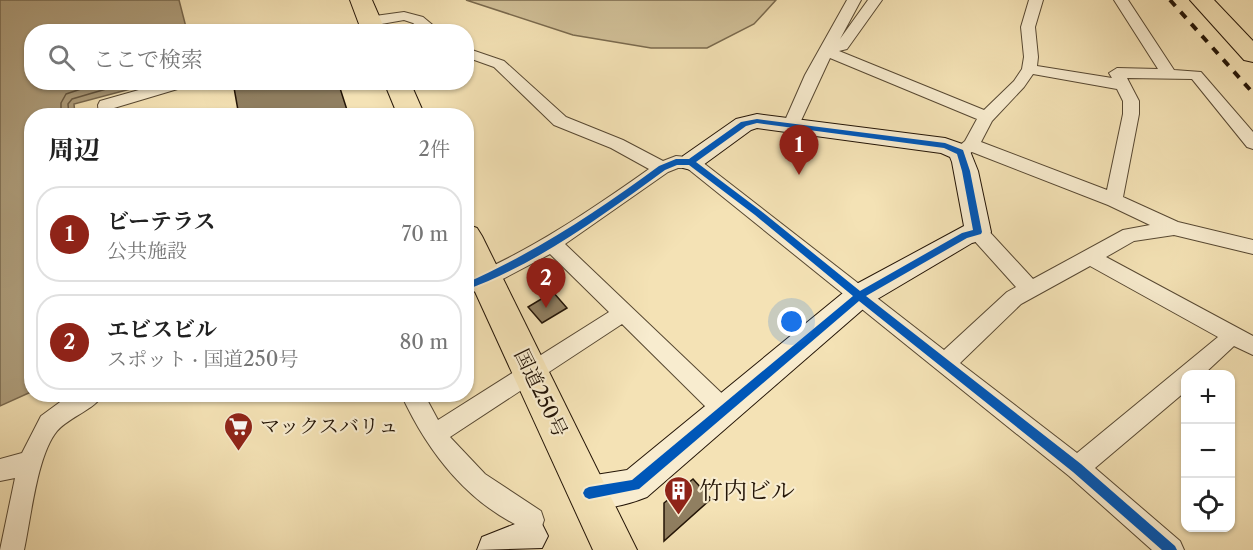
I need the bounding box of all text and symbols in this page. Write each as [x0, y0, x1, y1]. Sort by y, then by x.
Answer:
search box [24, 24, 474, 90]
icon: search [45, 41, 78, 74]
text: ここで検索 [93, 46, 203, 73]
pin: 1 [780, 126, 818, 175]
text: 周辺 [48, 134, 100, 166]
text: 2件 [419, 137, 450, 161]
text: ビーテラス [107, 208, 215, 235]
text: 1 [65, 222, 74, 246]
text: 70 m [402, 222, 448, 246]
text: 公共施設 [107, 239, 187, 263]
pin: 2 [526, 258, 566, 308]
your location [777, 307, 806, 336]
text: エビスビル [107, 316, 217, 343]
text: 2 [64, 330, 75, 354]
text: 80 m [400, 330, 448, 354]
street label: 国道250号 [509, 345, 573, 441]
text: スポット · 国道250号 [107, 347, 298, 371]
map controls [1181, 370, 1235, 532]
button: + [1181, 370, 1235, 424]
supermarket icon: マックスバリュ [223, 410, 255, 452]
place label: マックスバリュ [260, 414, 398, 438]
button: − [1181, 424, 1235, 478]
building icon: 竹内ビル [662, 474, 694, 516]
place label: 竹内ビル [699, 476, 795, 505]
button: locate [1181, 478, 1235, 532]

